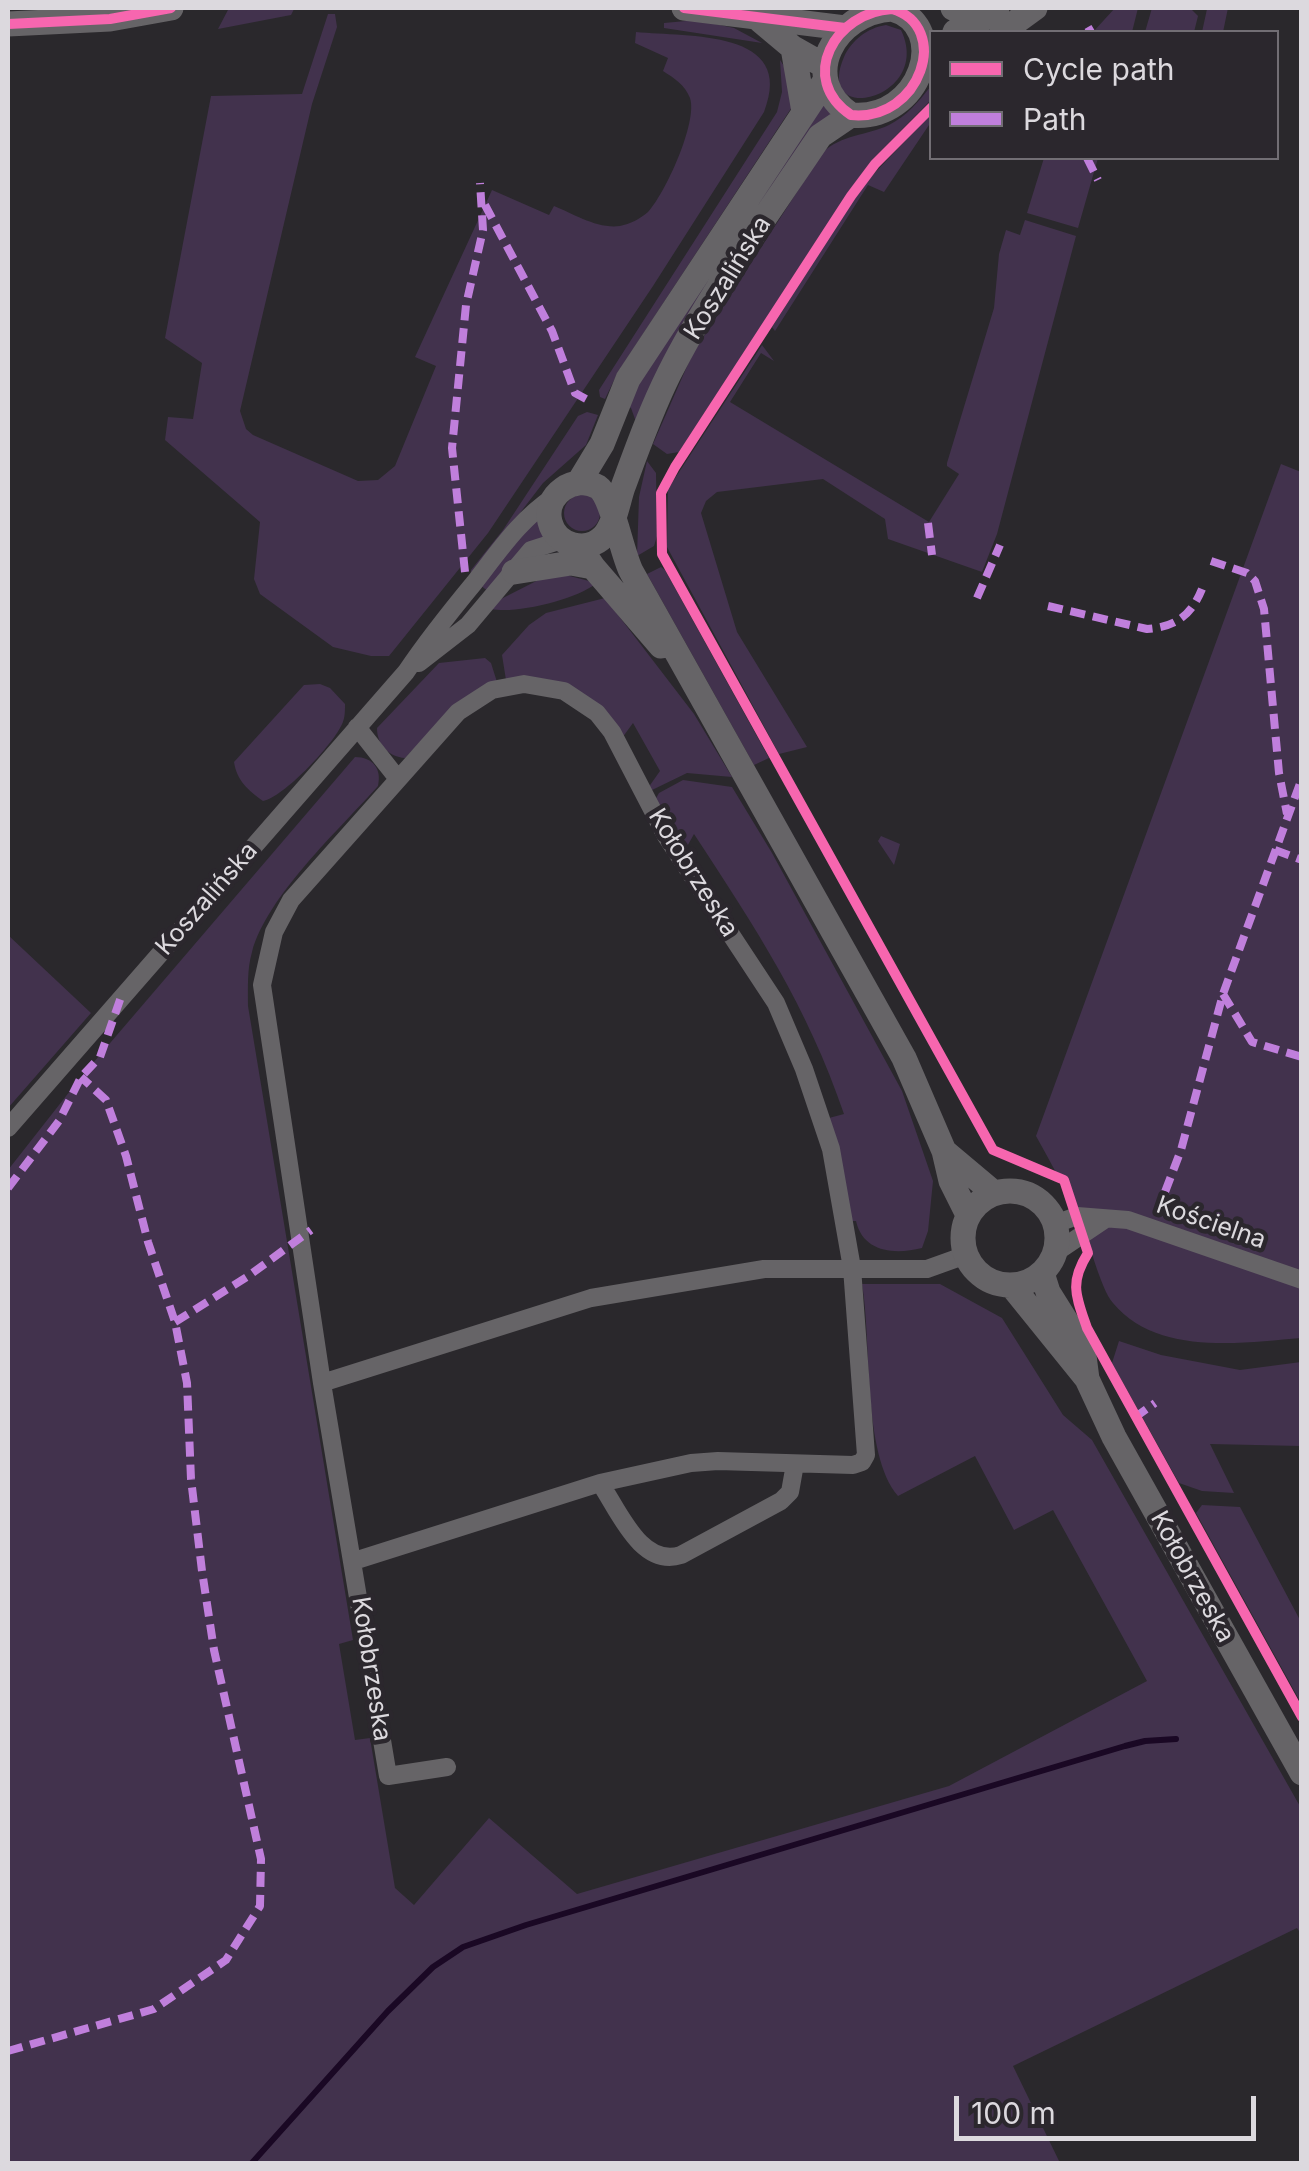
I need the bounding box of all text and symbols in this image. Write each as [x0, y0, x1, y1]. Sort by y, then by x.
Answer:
legend [929, 30, 1279, 160]
text: Cycle path [1023, 51, 1175, 87]
text: Path [1023, 101, 1087, 137]
street label: Koszalińska [678, 211, 778, 345]
street label: Kołobrzeska [642, 803, 744, 943]
street label: Koszalińska [150, 836, 264, 962]
street label: Kościelna [1152, 1190, 1270, 1256]
street label: Kołobrzeska [1144, 1506, 1240, 1648]
street label: Kołobrzeska [345, 1595, 397, 1743]
scale bar [959, 2076, 1262, 2138]
text: 100 m [971, 2095, 1056, 2131]

